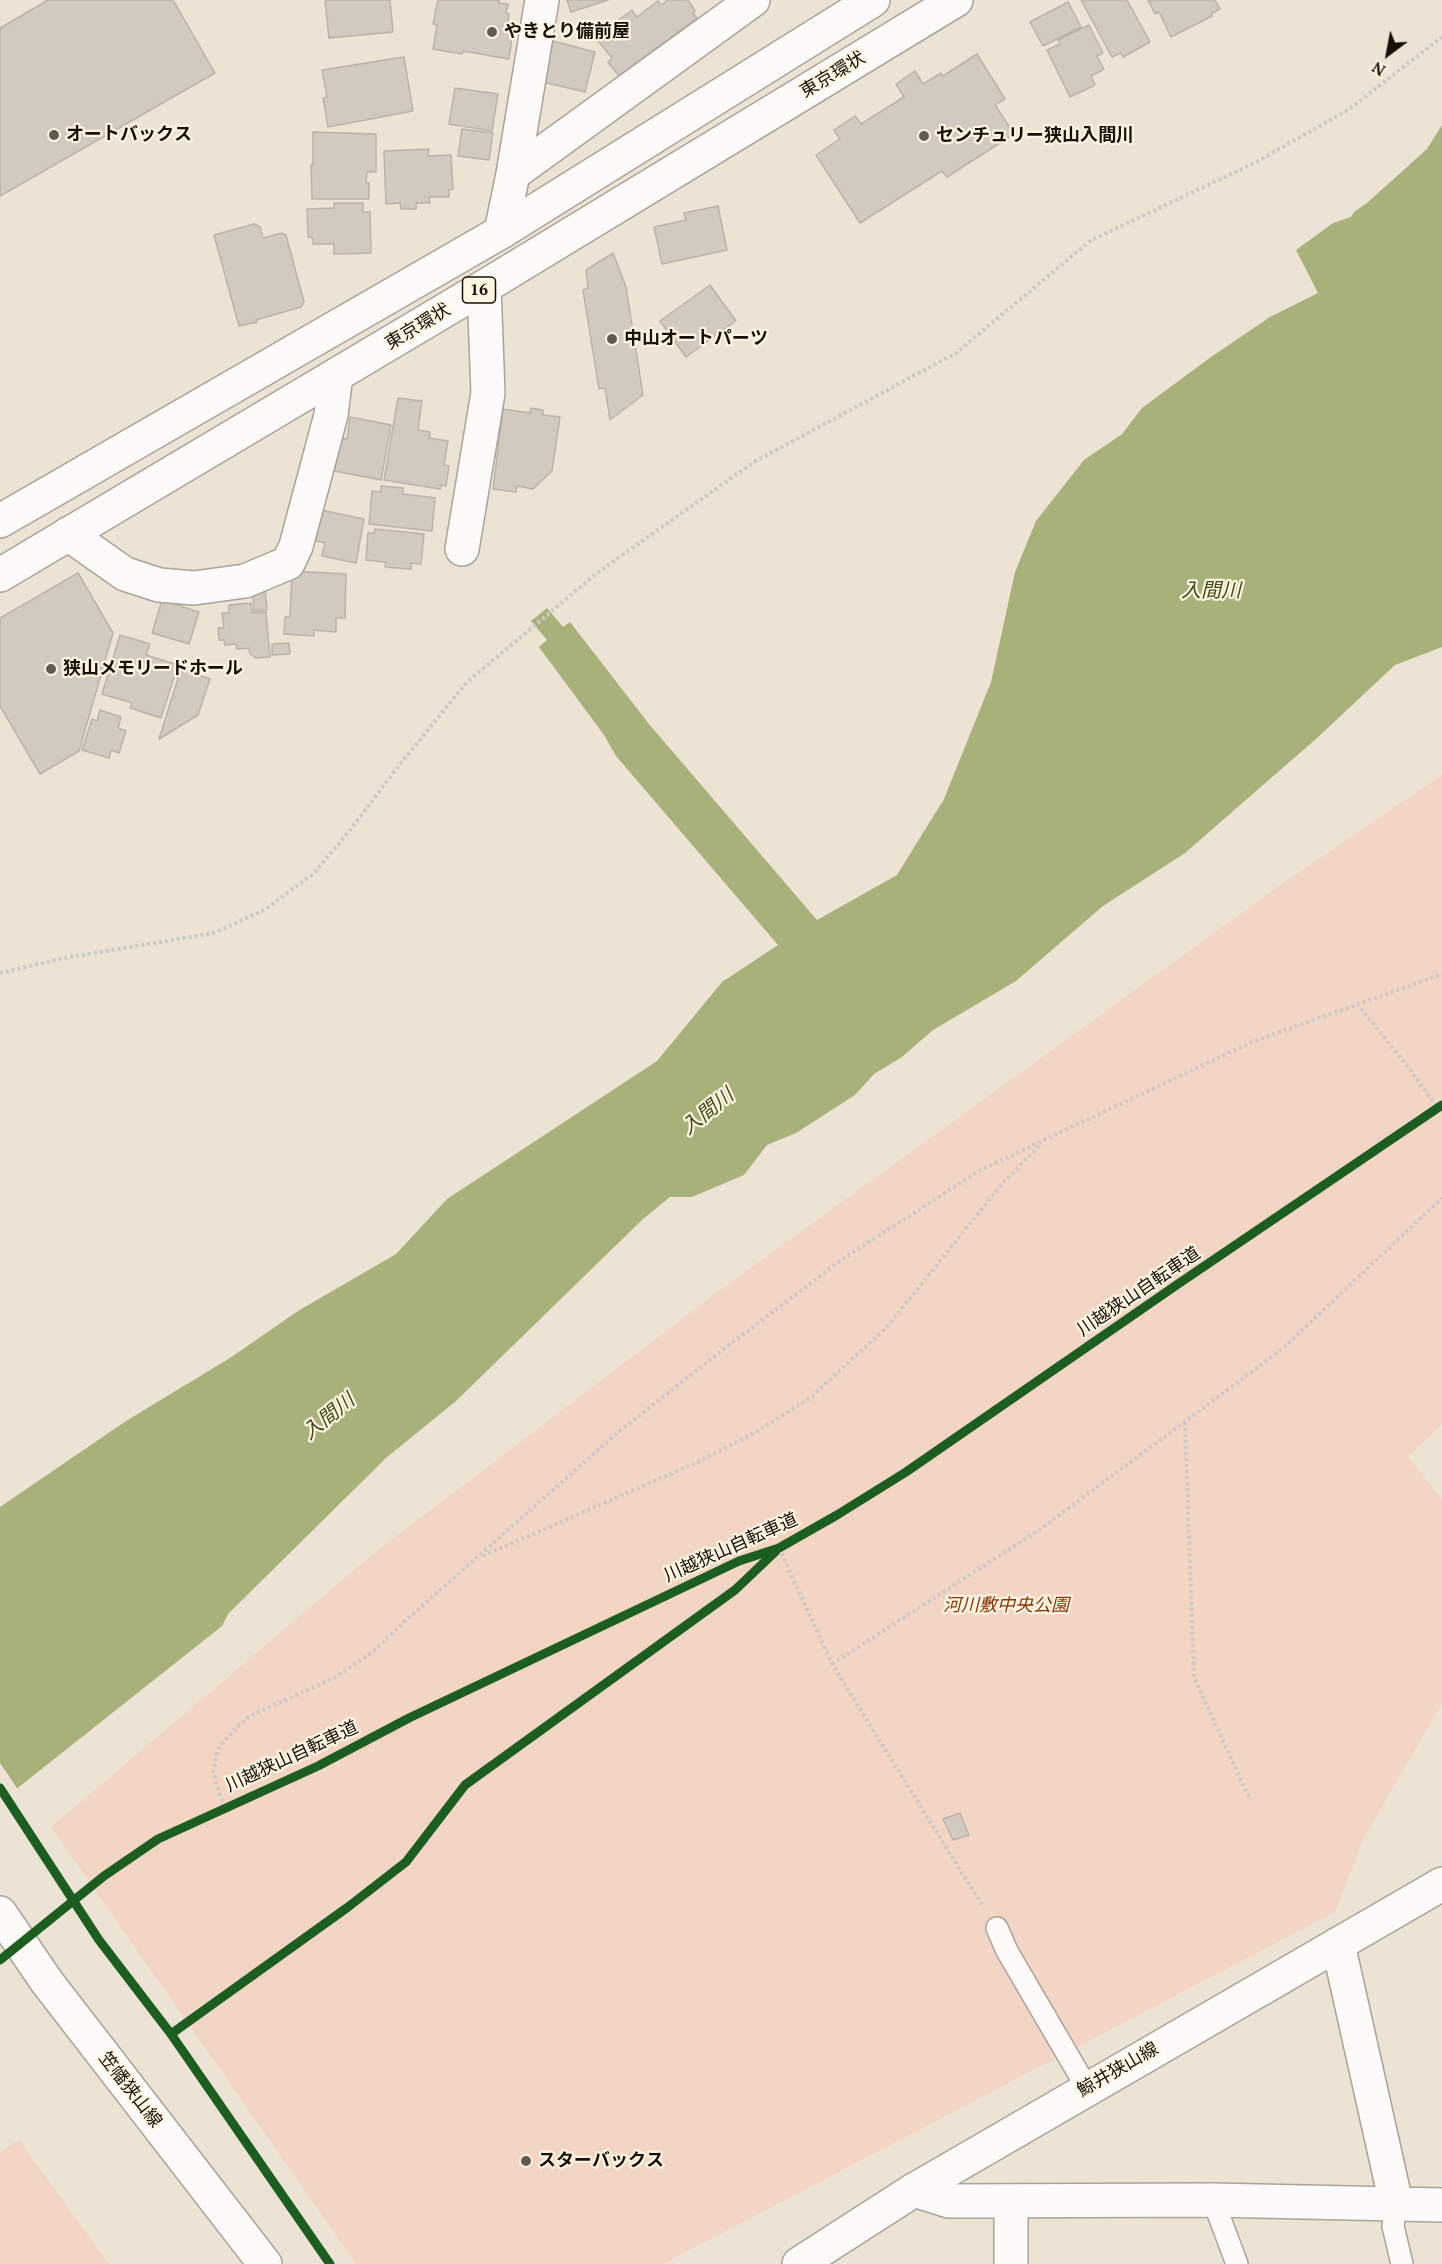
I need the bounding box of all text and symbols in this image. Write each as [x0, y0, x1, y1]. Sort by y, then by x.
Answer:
place label: やきとり備前屋 [504, 21, 630, 43]
north arrow [1358, 24, 1418, 84]
marker: やきとり備前屋 [485, 25, 499, 39]
street label: 東京環状 [797, 47, 869, 103]
text: N [1367, 57, 1389, 82]
place label: オートバックス [66, 124, 192, 146]
place label: センチュリー狭山入間川 [936, 125, 1134, 147]
marker: オートバックス [47, 128, 61, 142]
marker: センチュリー狭山入間川 [917, 129, 931, 143]
road number: 16 [462, 277, 496, 303]
street label: 東京環状 [382, 299, 454, 355]
place label: 中山オートパーツ [624, 328, 768, 350]
marker: 中山オートパーツ [605, 332, 619, 346]
water label: 入間川 [1181, 579, 1241, 603]
place label: 狭山メモリードホール [63, 658, 243, 680]
marker: 狭山メモリードホール [44, 662, 58, 676]
water label: 入間川 [677, 1084, 739, 1140]
street label: 川越狭山自転車道 [1073, 1243, 1205, 1341]
water label: 入間川 [298, 1389, 360, 1445]
street label: 川越狭山自転車道 [661, 1509, 801, 1587]
park label: 河川敷中央公園 [943, 1595, 1069, 1617]
street label: 川越狭山自転車道 [222, 1717, 362, 1797]
street label: 鯨井狭山線 [1074, 2038, 1162, 2102]
street label: 笠幡狭山線 [94, 2048, 166, 2132]
place label: スターバックス [538, 2150, 664, 2172]
marker: スターバックス [519, 2154, 533, 2168]

